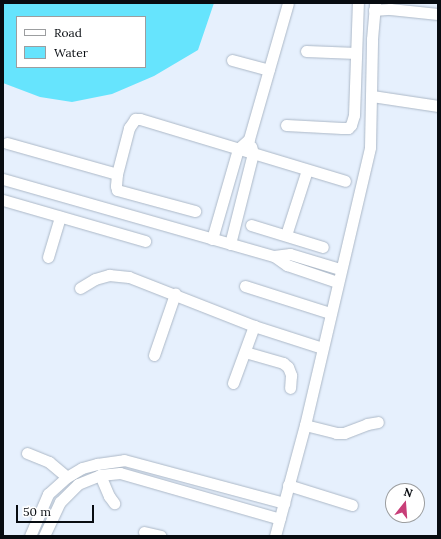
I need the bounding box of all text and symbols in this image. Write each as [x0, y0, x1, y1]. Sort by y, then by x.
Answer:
legend [16, 16, 146, 68]
text: Road [54, 25, 82, 40]
text: Water [54, 45, 88, 60]
north arrow [385, 483, 425, 523]
text: N [402, 485, 414, 500]
scale bar [18, 497, 96, 523]
text: 50 m [23, 504, 51, 519]

